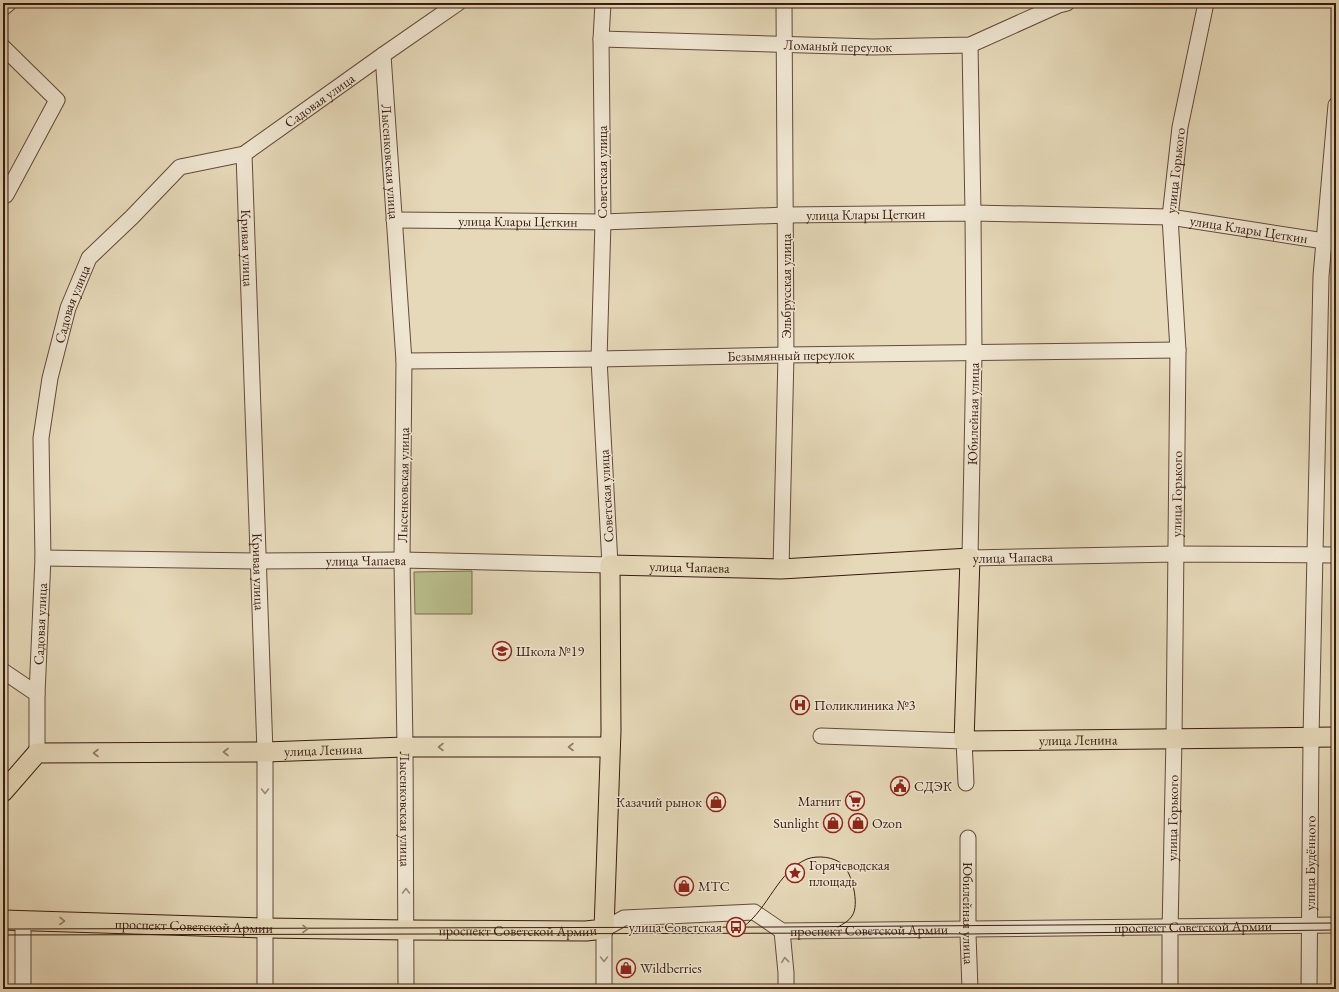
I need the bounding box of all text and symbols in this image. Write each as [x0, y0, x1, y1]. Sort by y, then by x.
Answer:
street label: Ломаный переулок [783, 35, 893, 56]
street label: Садовая улица [281, 69, 358, 131]
street label: Лысенковская улица [377, 104, 403, 220]
street label: Советская улица [593, 125, 611, 219]
street label: улица Горького [1161, 127, 1189, 215]
street label: улица Клары Цеткин [806, 205, 926, 224]
street label: Кривая улица [237, 209, 258, 287]
street label: улица Клары Цеткин [1189, 211, 1309, 247]
street label: улица Клары Цеткин [458, 212, 578, 231]
street label: Эльбрусская улица [777, 233, 795, 339]
street label: Садовая улица [50, 262, 94, 345]
street label: Безымянный переулок [727, 345, 855, 365]
street label: Юбилейная улица [963, 362, 983, 465]
street label: Лысенковская улица [393, 427, 413, 543]
street label: Советская улица [595, 449, 617, 543]
street label: улица Горького [1167, 451, 1186, 537]
street label: Кривая улица [248, 533, 269, 611]
street label: улица Чапаева [973, 547, 1054, 567]
street label: улица Чапаева [326, 551, 407, 570]
street label: улица Чапаева [649, 557, 730, 577]
street label: Садовая улица [29, 582, 51, 666]
school or university icon: Школа №19 [491, 640, 513, 662]
place label: Школа №19 [516, 642, 584, 660]
hospital icon: Поликлиника №3 [789, 694, 811, 716]
place label: Поликлиника №3 [814, 696, 916, 714]
street label: улица Ленина [1039, 730, 1118, 749]
street label: улица Ленина [284, 740, 363, 760]
one-way arrow [438, 743, 444, 751]
one-way arrow [568, 743, 574, 751]
one-way arrow [223, 748, 229, 756]
one-way arrow [93, 749, 99, 757]
street label: Лысенковская улица [396, 752, 414, 867]
public building icon: СДЭК [889, 775, 911, 797]
street label: улица Горького [1162, 775, 1182, 861]
place label: СДЭК [914, 777, 953, 795]
one-way arrow [261, 788, 269, 794]
supermarket icon: Магнит [844, 790, 866, 812]
shop icon: Казачий рынок [705, 791, 727, 813]
place label: Магнит [798, 792, 841, 810]
place label: Казачий рынок [616, 793, 702, 811]
shop icon: Sunlight [822, 812, 844, 834]
shop icon: Ozon [847, 812, 869, 834]
place label: Sunlight [773, 814, 820, 832]
place label: Ozon [872, 814, 903, 832]
street label: улица Будённого [1301, 815, 1319, 910]
place label: Горячеводская площадь [809, 856, 890, 890]
place icon: Горячеводская площадь [784, 862, 806, 884]
street label: Юбилейная улица [959, 862, 978, 965]
shop icon: МТС [673, 875, 695, 897]
place label: МТС [698, 877, 730, 895]
one-way arrow [402, 888, 410, 894]
street label: проспект Советской Армии [115, 914, 274, 937]
bus stop icon: улица Советская [725, 916, 747, 938]
one-way arrow [59, 917, 65, 926]
street label: проспект Советской Армии [1114, 917, 1273, 936]
place label: улица Советская [629, 918, 722, 936]
street label: проспект Советской Армии [790, 920, 949, 940]
street label: проспект Советской Армии [439, 921, 598, 940]
one-way arrow [302, 924, 308, 933]
one-way arrow [600, 956, 608, 962]
shop icon: Wildberries [615, 957, 637, 979]
one-way arrow [781, 957, 790, 963]
place label: Wildberries [640, 959, 702, 977]

